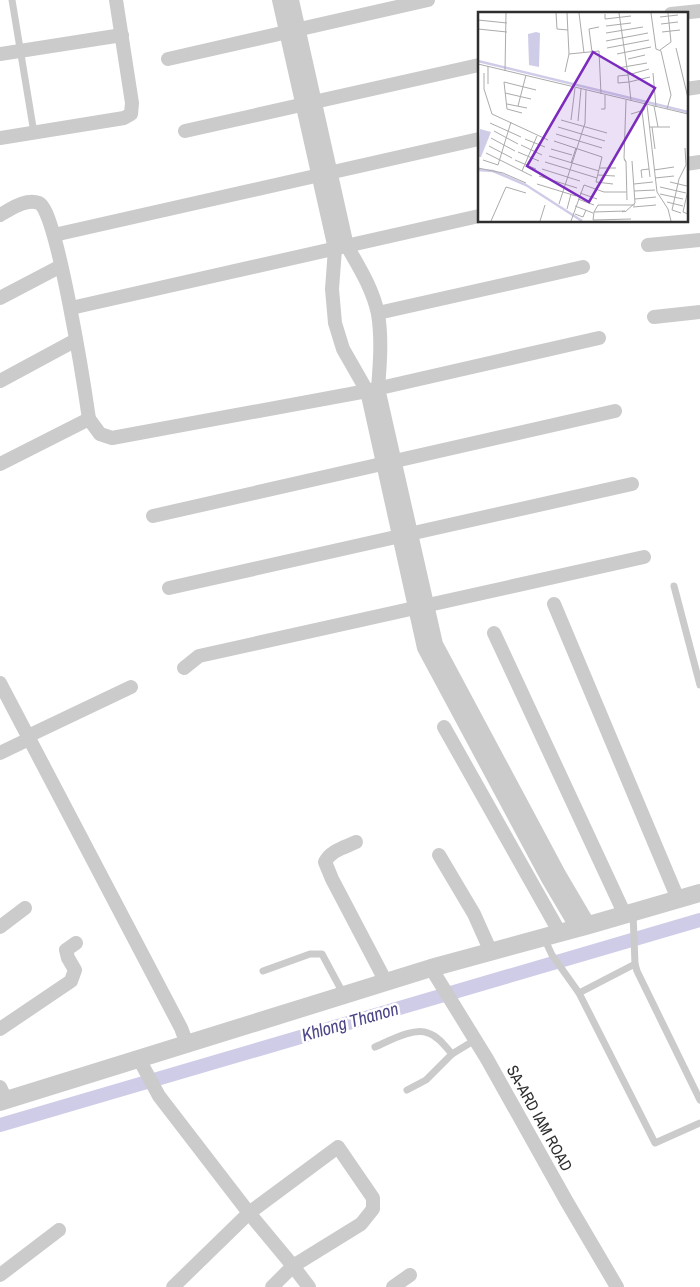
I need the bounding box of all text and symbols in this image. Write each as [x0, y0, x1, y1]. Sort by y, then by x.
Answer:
inset map [478, 12, 688, 222]
water label: Khlong Thanon [298, 996, 401, 1047]
street label: SA-ARD IAM ROAD [502, 1061, 578, 1175]

